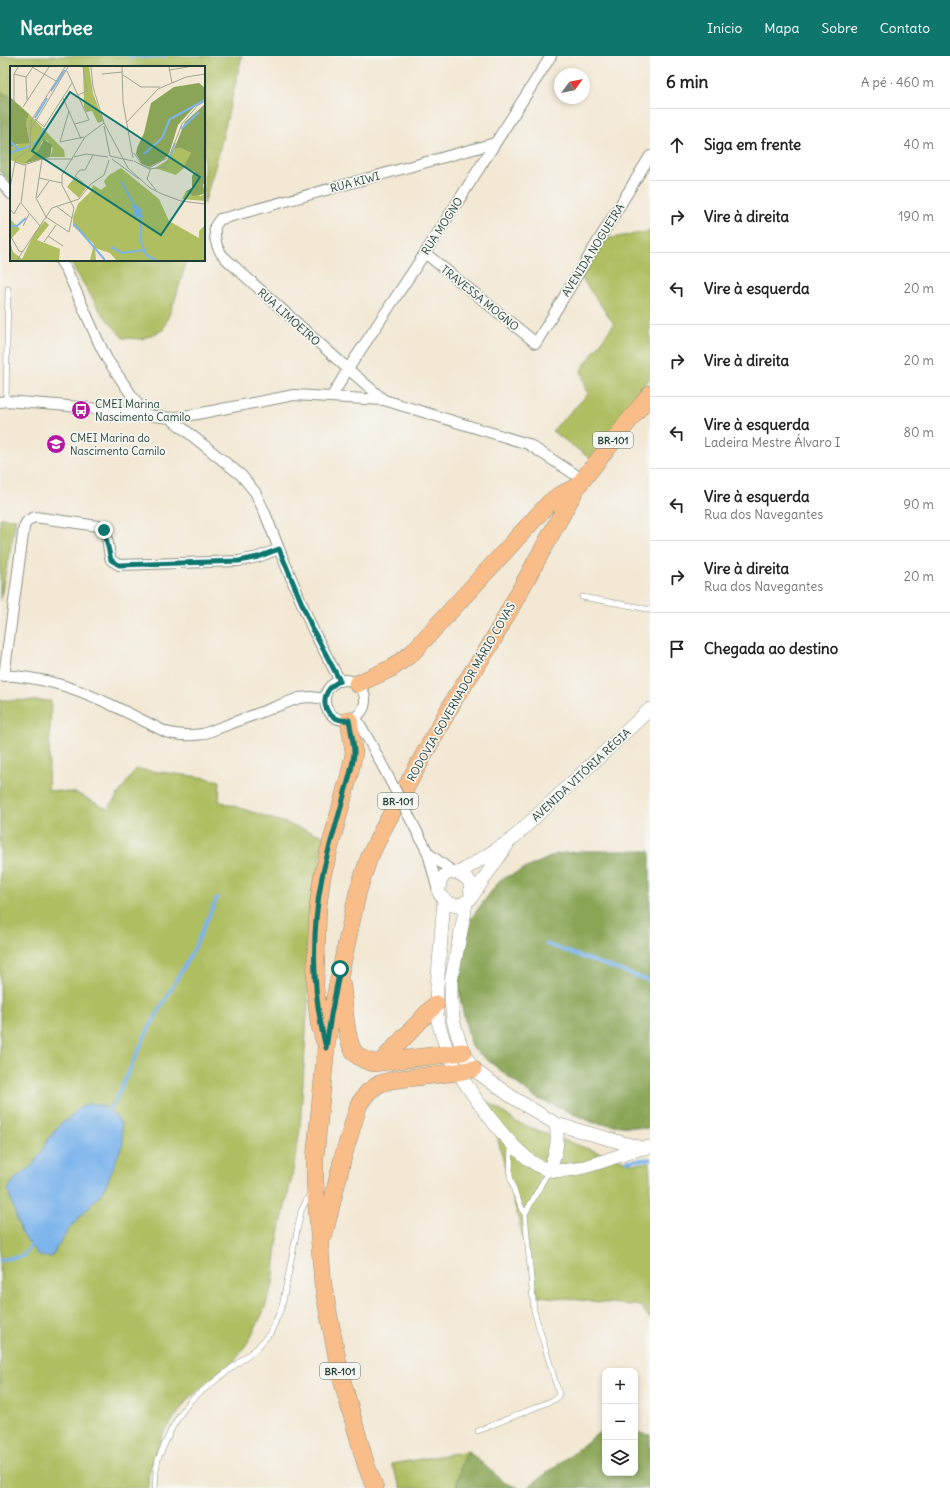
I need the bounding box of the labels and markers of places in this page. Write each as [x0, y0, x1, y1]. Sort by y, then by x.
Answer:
place label: CMEI Marina Nascimento Camilo [95, 397, 190, 424]
bus stop icon: CMEI Marina Nascimento Camilo [70, 399, 92, 421]
place label: CMEI Marina do Nascimento Camilo [70, 431, 165, 458]
school or university icon: CMEI Marina do Nascimento Camilo [45, 433, 67, 455]

